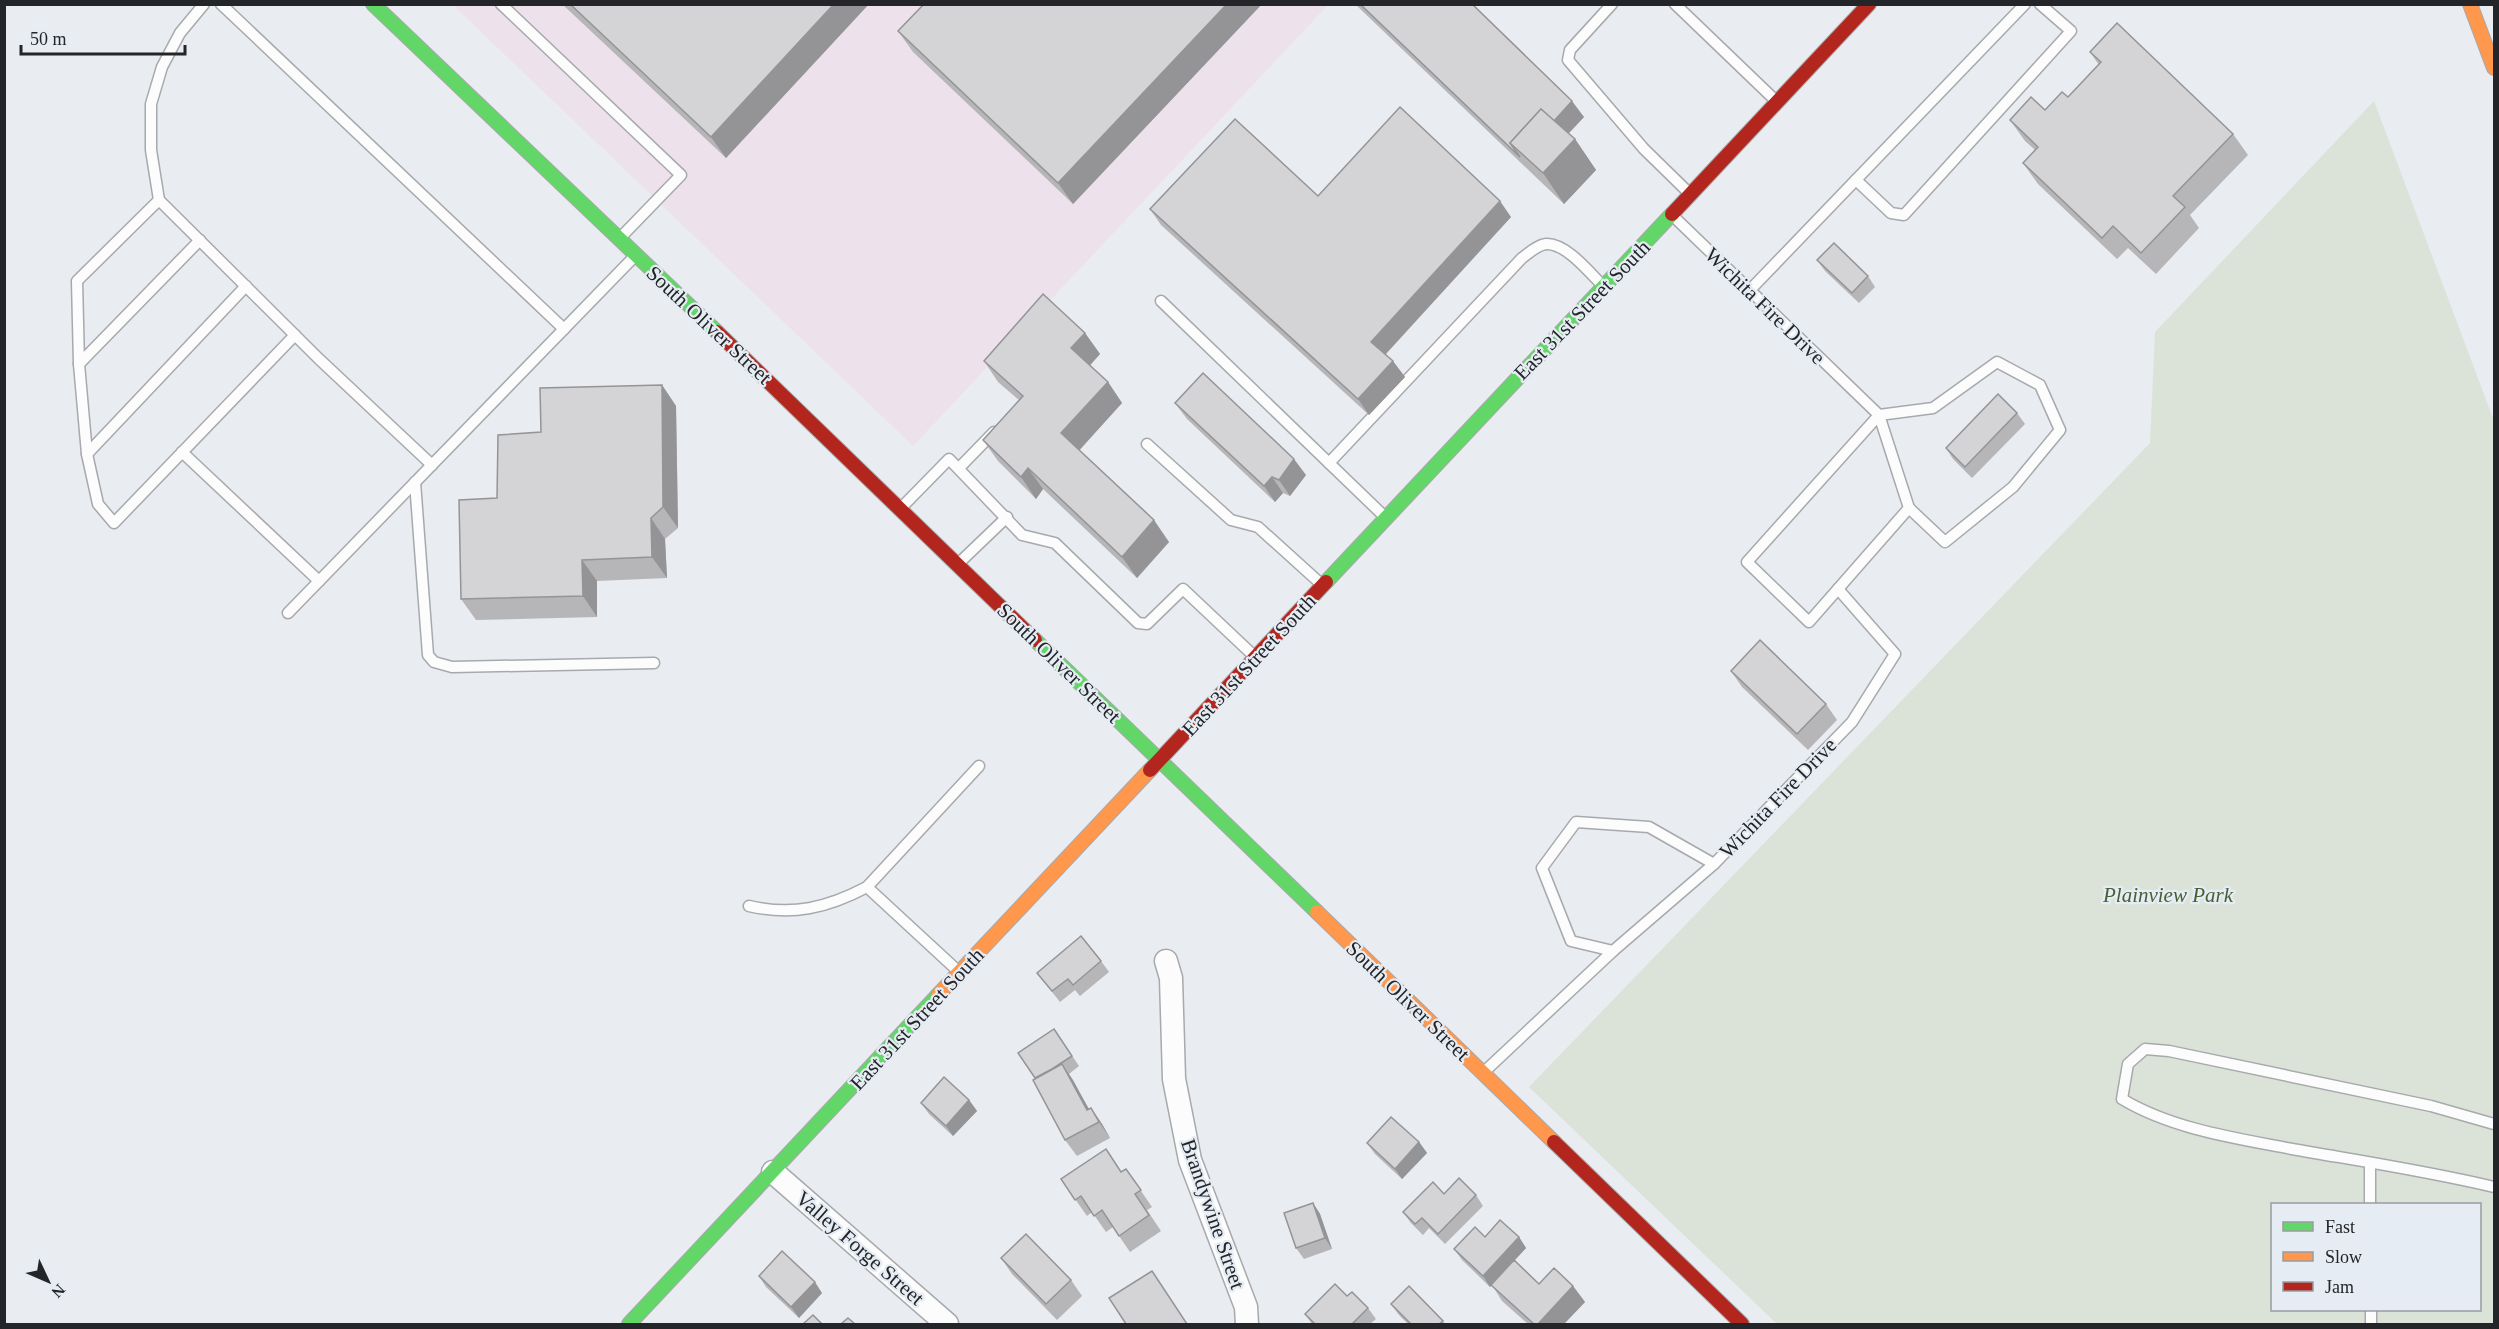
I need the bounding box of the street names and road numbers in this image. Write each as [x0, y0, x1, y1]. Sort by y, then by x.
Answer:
street label: East 31st Street South [1509, 235, 1655, 385]
street label: Wichita Fire Drive [1700, 243, 1830, 369]
street label: South Oliver Street [642, 261, 777, 389]
street label: East 31st Street South [1177, 589, 1321, 741]
street label: South Oliver Street [992, 598, 1126, 728]
street label: Wichita Fire Drive [1715, 733, 1841, 863]
street label: South Oliver Street [1341, 936, 1475, 1066]
street label: East 31st Street South [845, 943, 989, 1095]
street label: Brandywine Street [1176, 1136, 1250, 1292]
street label: Valley Forge Street [791, 1186, 929, 1310]

